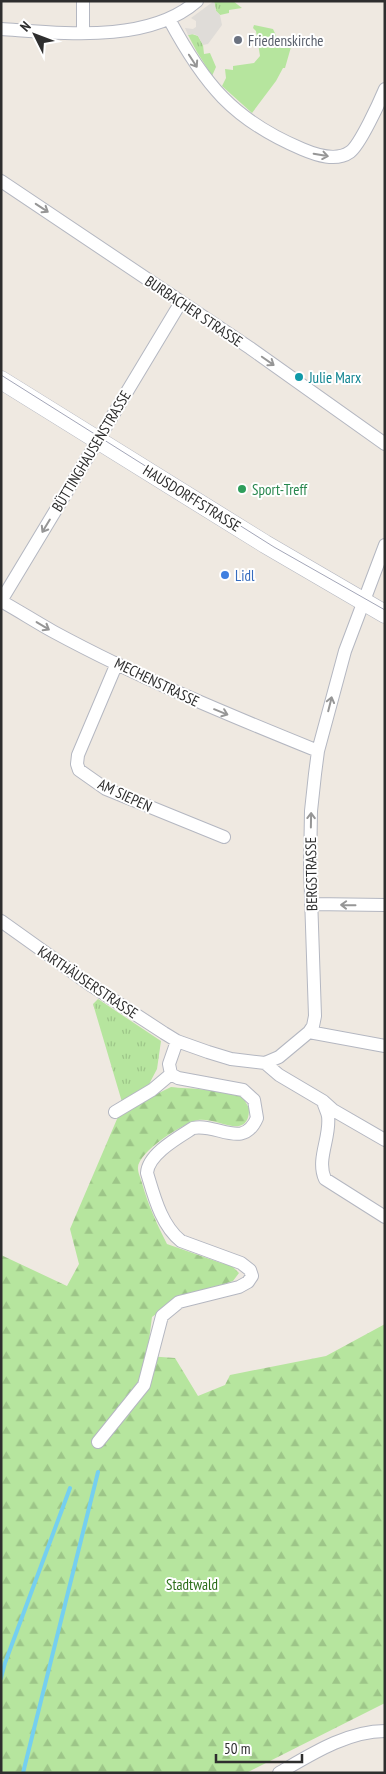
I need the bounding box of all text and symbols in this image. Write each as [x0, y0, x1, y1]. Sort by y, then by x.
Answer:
north arrow [10, 10, 60, 60]
text: N [16, 17, 35, 35]
place label: Friedenskirche [248, 31, 323, 50]
marker: Friedenskirche [232, 34, 244, 46]
one-way arrow [189, 54, 199, 68]
one-way arrow [313, 151, 329, 161]
one-way arrow [35, 203, 49, 213]
street label: BURBACHER STRASSE [141, 271, 247, 351]
one-way arrow [261, 356, 275, 366]
place label: Julie Marx [308, 368, 361, 387]
marker: Julie Marx [293, 371, 305, 383]
street label: BÜTTINGHAUSENSTRASSE [47, 387, 135, 515]
street label: HAUSDORFFSTRASSE [140, 460, 244, 536]
place label: Sport-Treff [252, 480, 308, 499]
marker: Sport-Treff [236, 483, 248, 495]
one-way arrow [40, 519, 50, 533]
place label: Lidl [235, 566, 255, 585]
marker: Lidl [219, 569, 231, 581]
one-way arrow [36, 621, 50, 631]
street label: MECHENSTRASSE [112, 653, 202, 711]
one-way arrow [326, 696, 336, 712]
one-way arrow [213, 708, 229, 717]
street label: AM SIEPEN [95, 774, 155, 816]
one-way arrow [306, 812, 315, 828]
street label: BERGSTRASSE [301, 837, 321, 911]
one-way arrow [340, 900, 356, 909]
street label: KARTHÄUSERSTRASSE [34, 941, 142, 1023]
park label: Stadtwald [166, 1575, 218, 1594]
scale bar [216, 1732, 302, 1764]
text: 50 m [224, 1739, 250, 1758]

